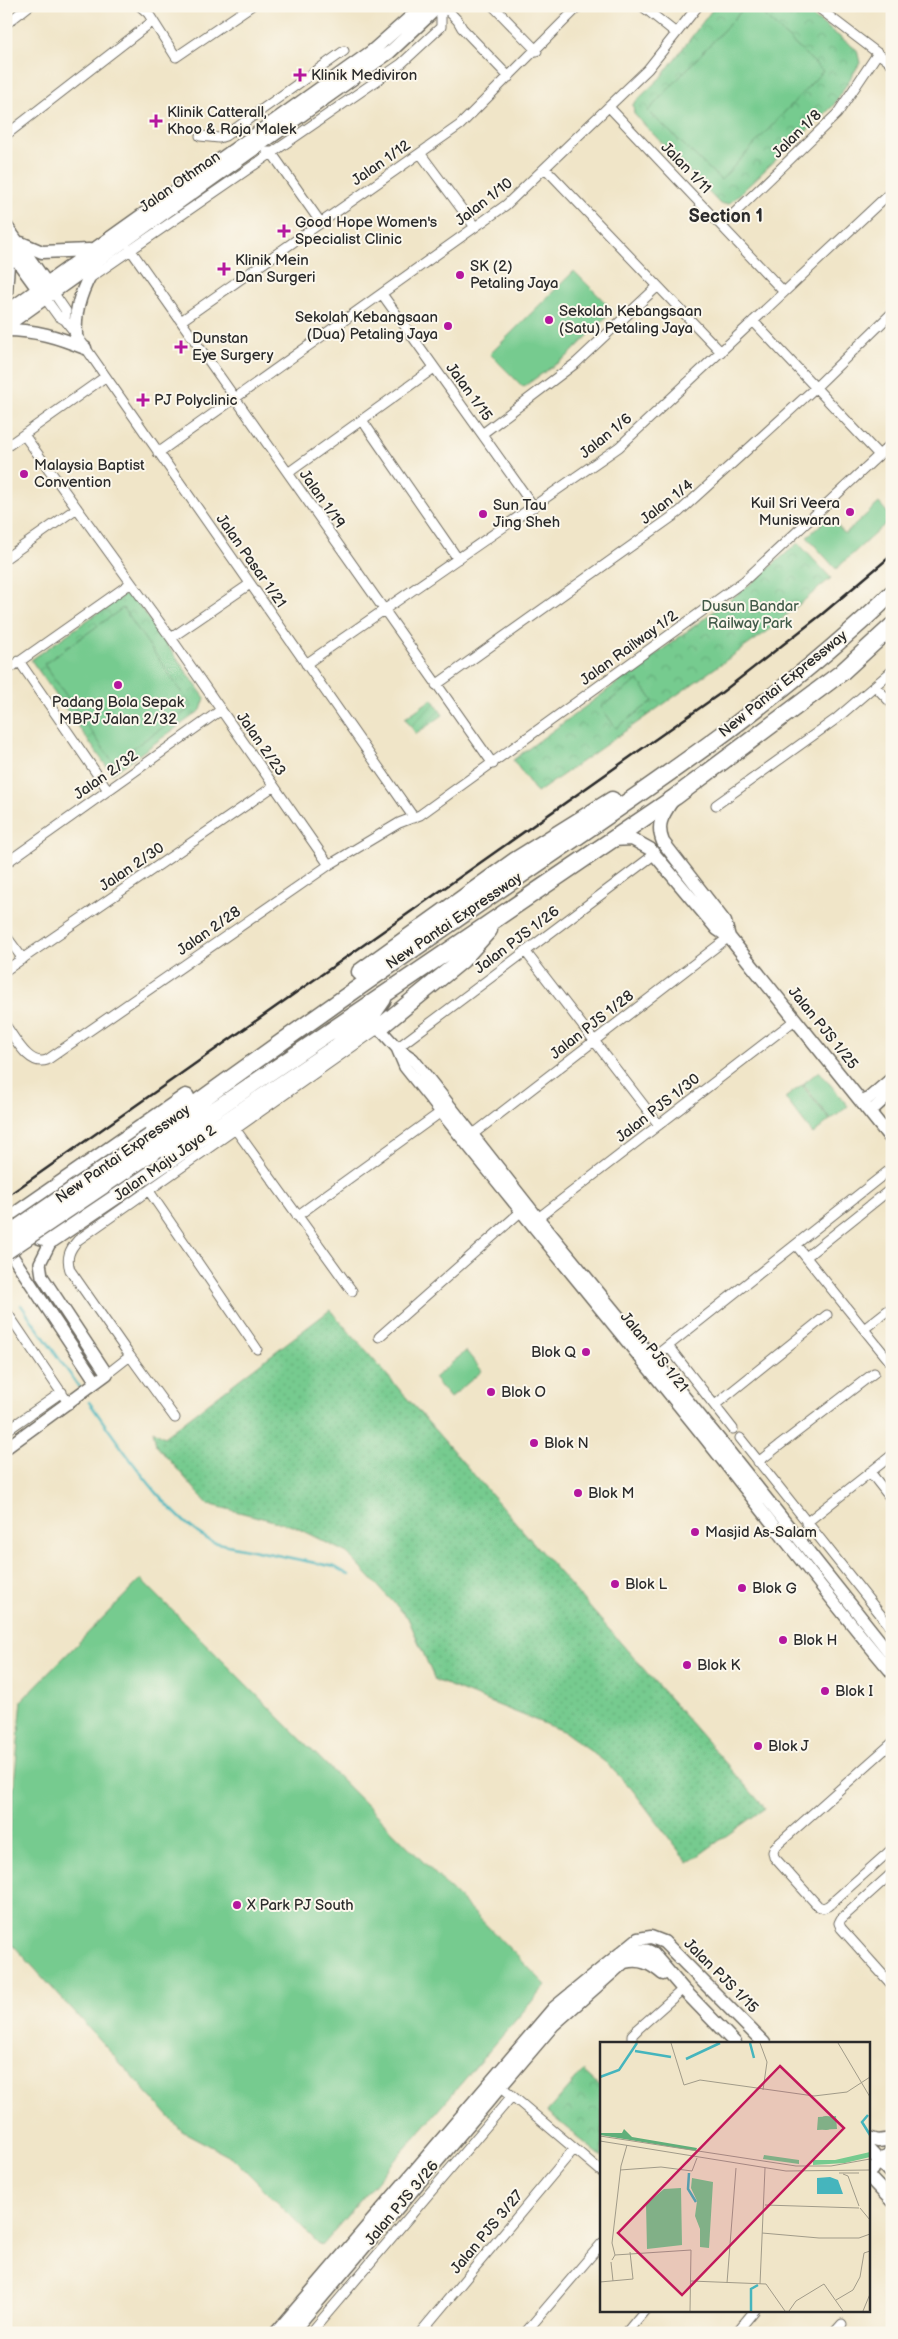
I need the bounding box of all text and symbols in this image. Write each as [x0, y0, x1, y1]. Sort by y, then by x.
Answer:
place label: Klinik Mediviron [311, 66, 417, 85]
marker: Klinik Mediviron [293, 68, 307, 82]
place label: Klinik Catterall, Khoo & Raja Malek [167, 103, 297, 139]
street label: Jalan 1/8 [768, 106, 826, 162]
marker: Klinik Catterall, Khoo & Raja Malek [149, 114, 163, 128]
street label: Jalan 1/12 [348, 136, 414, 190]
street label: Jalan 1/11 [657, 138, 715, 198]
street label: Jalan Othman [136, 147, 224, 217]
street label: Jalan 1/10 [452, 174, 517, 230]
district label: Section 1 [689, 206, 763, 227]
place label: Good Hope Women's Specialist Clinic [295, 213, 438, 249]
marker: Good Hope Women's Specialist Clinic [277, 224, 291, 238]
place label: Klinik Mein Dan Surgeri [235, 251, 315, 287]
place label: SK (2) Petaling Jaya [470, 257, 559, 293]
marker: Klinik Mein Dan Surgeri [217, 262, 231, 276]
marker: SK (2) Petaling Jaya [454, 269, 466, 281]
place label: Sekolah Kebangsaan (Satu) Petaling Jaya [559, 302, 702, 338]
place label: Sekolah Kebangsaan (Dua) Petaling Jaya [295, 308, 438, 344]
marker: Sekolah Kebangsaan (Satu) Petaling Jaya [543, 314, 555, 326]
marker: Sekolah Kebangsaan (Dua) Petaling Jaya [442, 320, 454, 332]
place label: Dunstan Eye Surgery [192, 329, 274, 365]
marker: Dunstan Eye Surgery [174, 340, 188, 354]
street label: Jalan 1/15 [442, 359, 496, 425]
place label: PJ Polyclinic [154, 391, 237, 410]
marker: PJ Polyclinic [136, 393, 150, 407]
street label: Jalan 1/6 [576, 409, 636, 463]
place label: Malaysia Baptist Convention [34, 456, 145, 492]
street label: Jalan 1/19 [295, 466, 349, 532]
marker: Malaysia Baptist Convention [18, 468, 30, 480]
street label: Jalan 1/4 [637, 475, 697, 529]
place label: Kuil Sri Veera Muniswaran [751, 494, 840, 530]
place label: Sun Tau Jing Sheh [493, 496, 560, 532]
marker: Kuil Sri Veera Muniswaran [844, 506, 856, 518]
marker: Sun Tau Jing Sheh [477, 508, 489, 520]
street label: Jalan Pasar 1/21 [212, 511, 290, 611]
park label: Dusun Bandar Railway Park [701, 597, 799, 633]
street label: Jalan Railway 1/2 [576, 606, 682, 690]
street label: New Pantai Expressway [715, 626, 851, 742]
marker: Padang Bola Sepak MBPJ Jalan 2/32 [112, 679, 124, 691]
place label: Padang Bola Sepak MBPJ Jalan 2/32 [52, 693, 185, 729]
street label: Jalan 2/23 [232, 708, 290, 780]
street label: Jalan 2/32 [70, 746, 142, 804]
street label: Jalan 2/30 [96, 838, 168, 896]
street label: New Pantai Expressway [382, 868, 526, 974]
street label: Jalan 2/28 [173, 902, 245, 960]
street label: Jalan PJS 1/26 [471, 902, 563, 978]
street label: Jalan PJS 1/25 [784, 983, 862, 1073]
street label: Jalan PJS 1/28 [546, 986, 638, 1064]
street label: Jalan PJS 1/30 [612, 1069, 704, 1147]
street label: New Pantai Expressway [52, 1100, 194, 1208]
street label: Jalan Maju Jaya 2 [110, 1121, 220, 1205]
street label: Jalan PJS 1/21 [616, 1308, 692, 1396]
place label: Blok Q [531, 1343, 576, 1362]
marker: Blok Q [580, 1346, 592, 1358]
place label: Blok O [501, 1383, 546, 1402]
marker: Blok O [485, 1386, 497, 1398]
place label: Blok N [544, 1434, 589, 1453]
marker: Blok N [528, 1437, 540, 1449]
place label: Blok M [588, 1484, 634, 1503]
marker: Blok M [572, 1487, 584, 1499]
place label: Masjid As-Salam [705, 1523, 817, 1542]
marker: Masjid As-Salam [689, 1526, 701, 1538]
place label: Blok L [625, 1575, 667, 1594]
marker: Blok L [609, 1578, 621, 1590]
place label: Blok G [752, 1579, 797, 1598]
marker: Blok G [736, 1582, 748, 1594]
place label: Blok H [793, 1631, 837, 1650]
marker: Blok H [777, 1634, 789, 1646]
place label: Blok K [697, 1656, 740, 1675]
marker: Blok K [681, 1659, 693, 1671]
place label: Blok I [835, 1682, 873, 1701]
marker: Blok I [819, 1685, 831, 1697]
place label: Blok J [768, 1737, 810, 1756]
marker: Blok J [752, 1740, 764, 1752]
place label: X Park PJ South [246, 1896, 354, 1915]
marker: X Park PJ South [231, 1899, 243, 1911]
street label: Jalan PJS 1/15 [680, 1935, 762, 2017]
inset map [600, 2042, 870, 2312]
street label: Jalan PJS 3/26 [361, 2157, 443, 2249]
street label: Jalan PJS 3/27 [447, 2186, 528, 2278]

